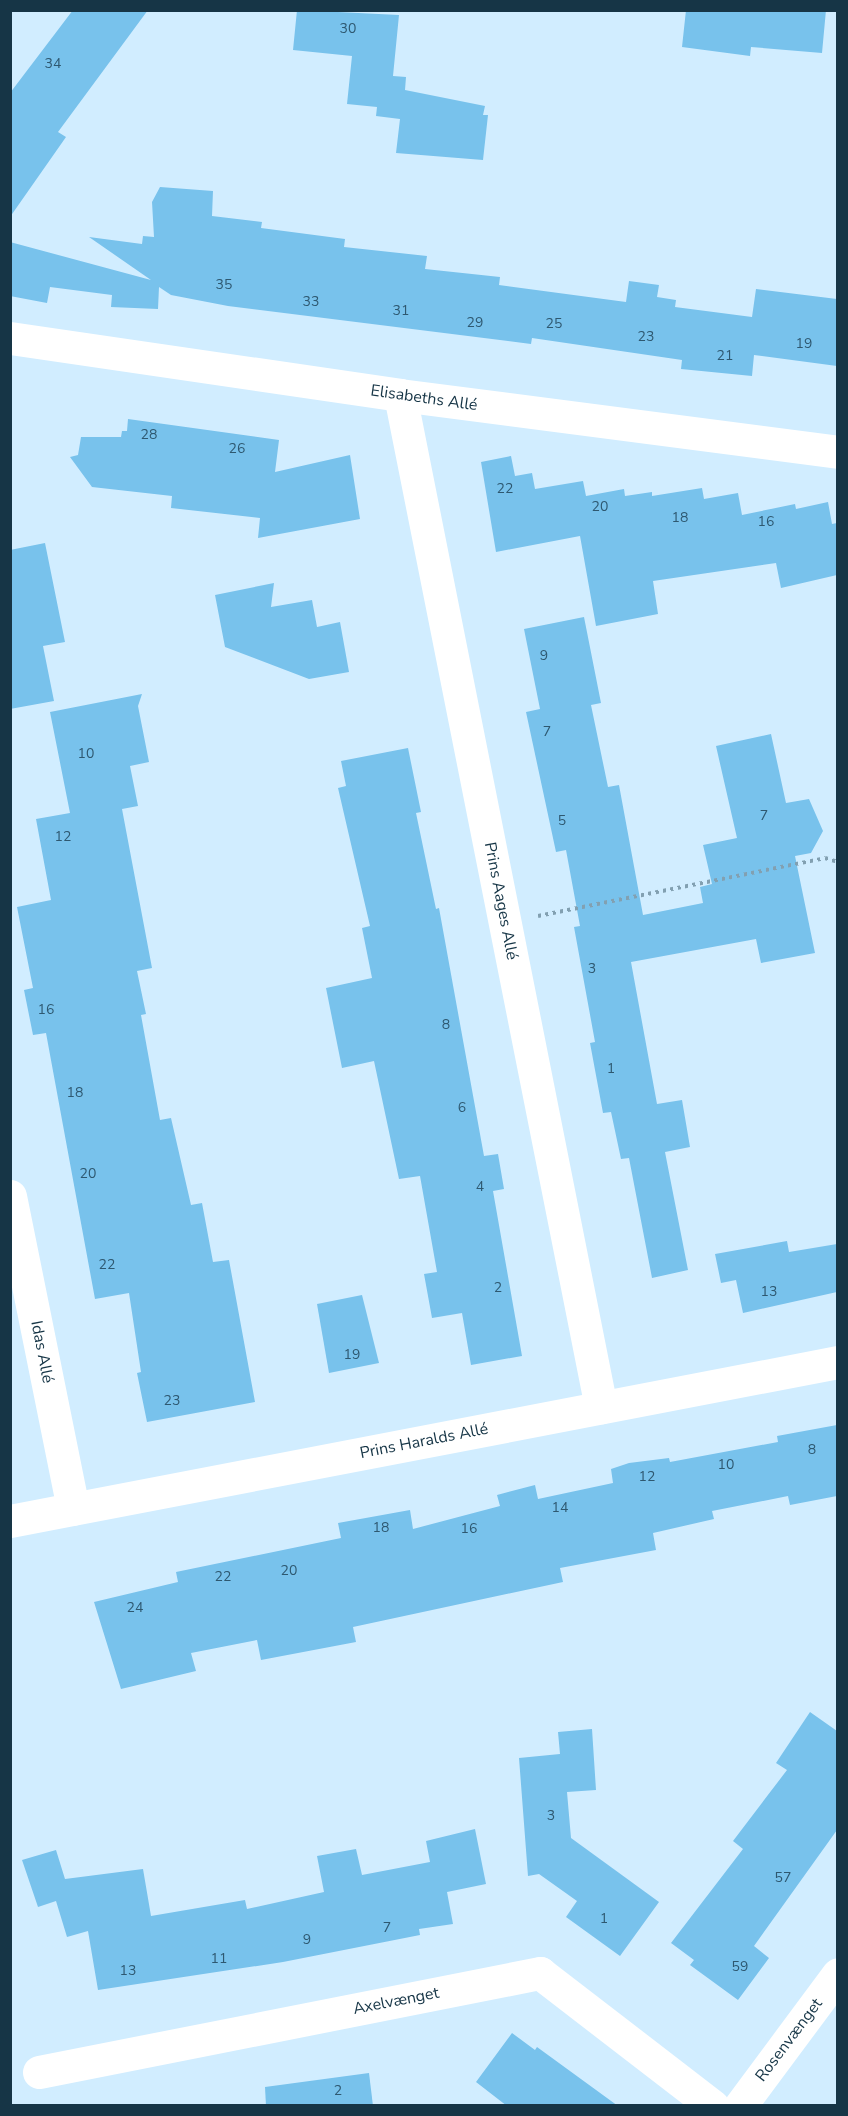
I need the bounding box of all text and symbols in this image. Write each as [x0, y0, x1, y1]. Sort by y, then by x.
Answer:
house number: 30 [340, 21, 356, 37]
house number: 34 [45, 56, 61, 72]
house number: 35 [216, 277, 232, 293]
house number: 33 [303, 294, 319, 310]
house number: 31 [393, 303, 409, 319]
house number: 29 [467, 315, 483, 331]
house number: 25 [546, 316, 562, 332]
house number: 23 [638, 329, 654, 345]
house number: 19 [796, 336, 812, 352]
house number: 21 [717, 348, 733, 364]
street label: Elisabeths Allé [369, 381, 479, 415]
house number: 28 [141, 427, 157, 443]
house number: 26 [229, 441, 245, 457]
house number: 22 [497, 481, 513, 497]
house number: 20 [592, 499, 608, 515]
house number: 18 [672, 510, 688, 526]
house number: 16 [758, 514, 774, 530]
house number: 9 [540, 648, 548, 664]
house number: 7 [543, 724, 551, 740]
house number: 10 [78, 746, 94, 762]
house number: 7 [760, 808, 768, 824]
house number: 5 [558, 813, 566, 829]
house number: 12 [55, 829, 71, 845]
street label: Prins Aages Allé [480, 840, 522, 962]
house number: 3 [588, 961, 596, 977]
house number: 16 [38, 1002, 54, 1018]
house number: 8 [442, 1017, 450, 1033]
house number: 1 [607, 1061, 615, 1077]
house number: 18 [67, 1085, 83, 1101]
house number: 6 [458, 1100, 466, 1116]
house number: 20 [80, 1166, 96, 1182]
house number: 4 [476, 1179, 484, 1195]
house number: 22 [99, 1257, 115, 1273]
house number: 2 [494, 1280, 502, 1296]
house number: 13 [761, 1284, 777, 1300]
street label: Idas Allé [27, 1319, 57, 1385]
house number: 19 [344, 1347, 360, 1363]
house number: 23 [164, 1393, 180, 1409]
street label: Prins Haralds Allé [358, 1419, 490, 1463]
house number: 8 [808, 1442, 816, 1458]
house number: 10 [718, 1457, 734, 1473]
house number: 12 [639, 1469, 655, 1485]
house number: 14 [552, 1500, 568, 1516]
house number: 18 [373, 1520, 389, 1536]
house number: 16 [461, 1521, 477, 1537]
house number: 20 [281, 1563, 297, 1579]
house number: 22 [215, 1569, 231, 1585]
house number: 24 [127, 1600, 143, 1616]
house number: 3 [547, 1808, 555, 1824]
house number: 57 [775, 1870, 791, 1886]
house number: 1 [600, 1911, 608, 1927]
house number: 7 [383, 1920, 391, 1936]
house number: 9 [303, 1932, 311, 1948]
house number: 11 [211, 1951, 227, 1967]
house number: 59 [732, 1959, 748, 1975]
house number: 13 [120, 1963, 136, 1979]
street label: Axelvænget [351, 1983, 441, 2019]
street label: Rosenvænget [752, 1995, 826, 2085]
house number: 2 [334, 2083, 342, 2099]

